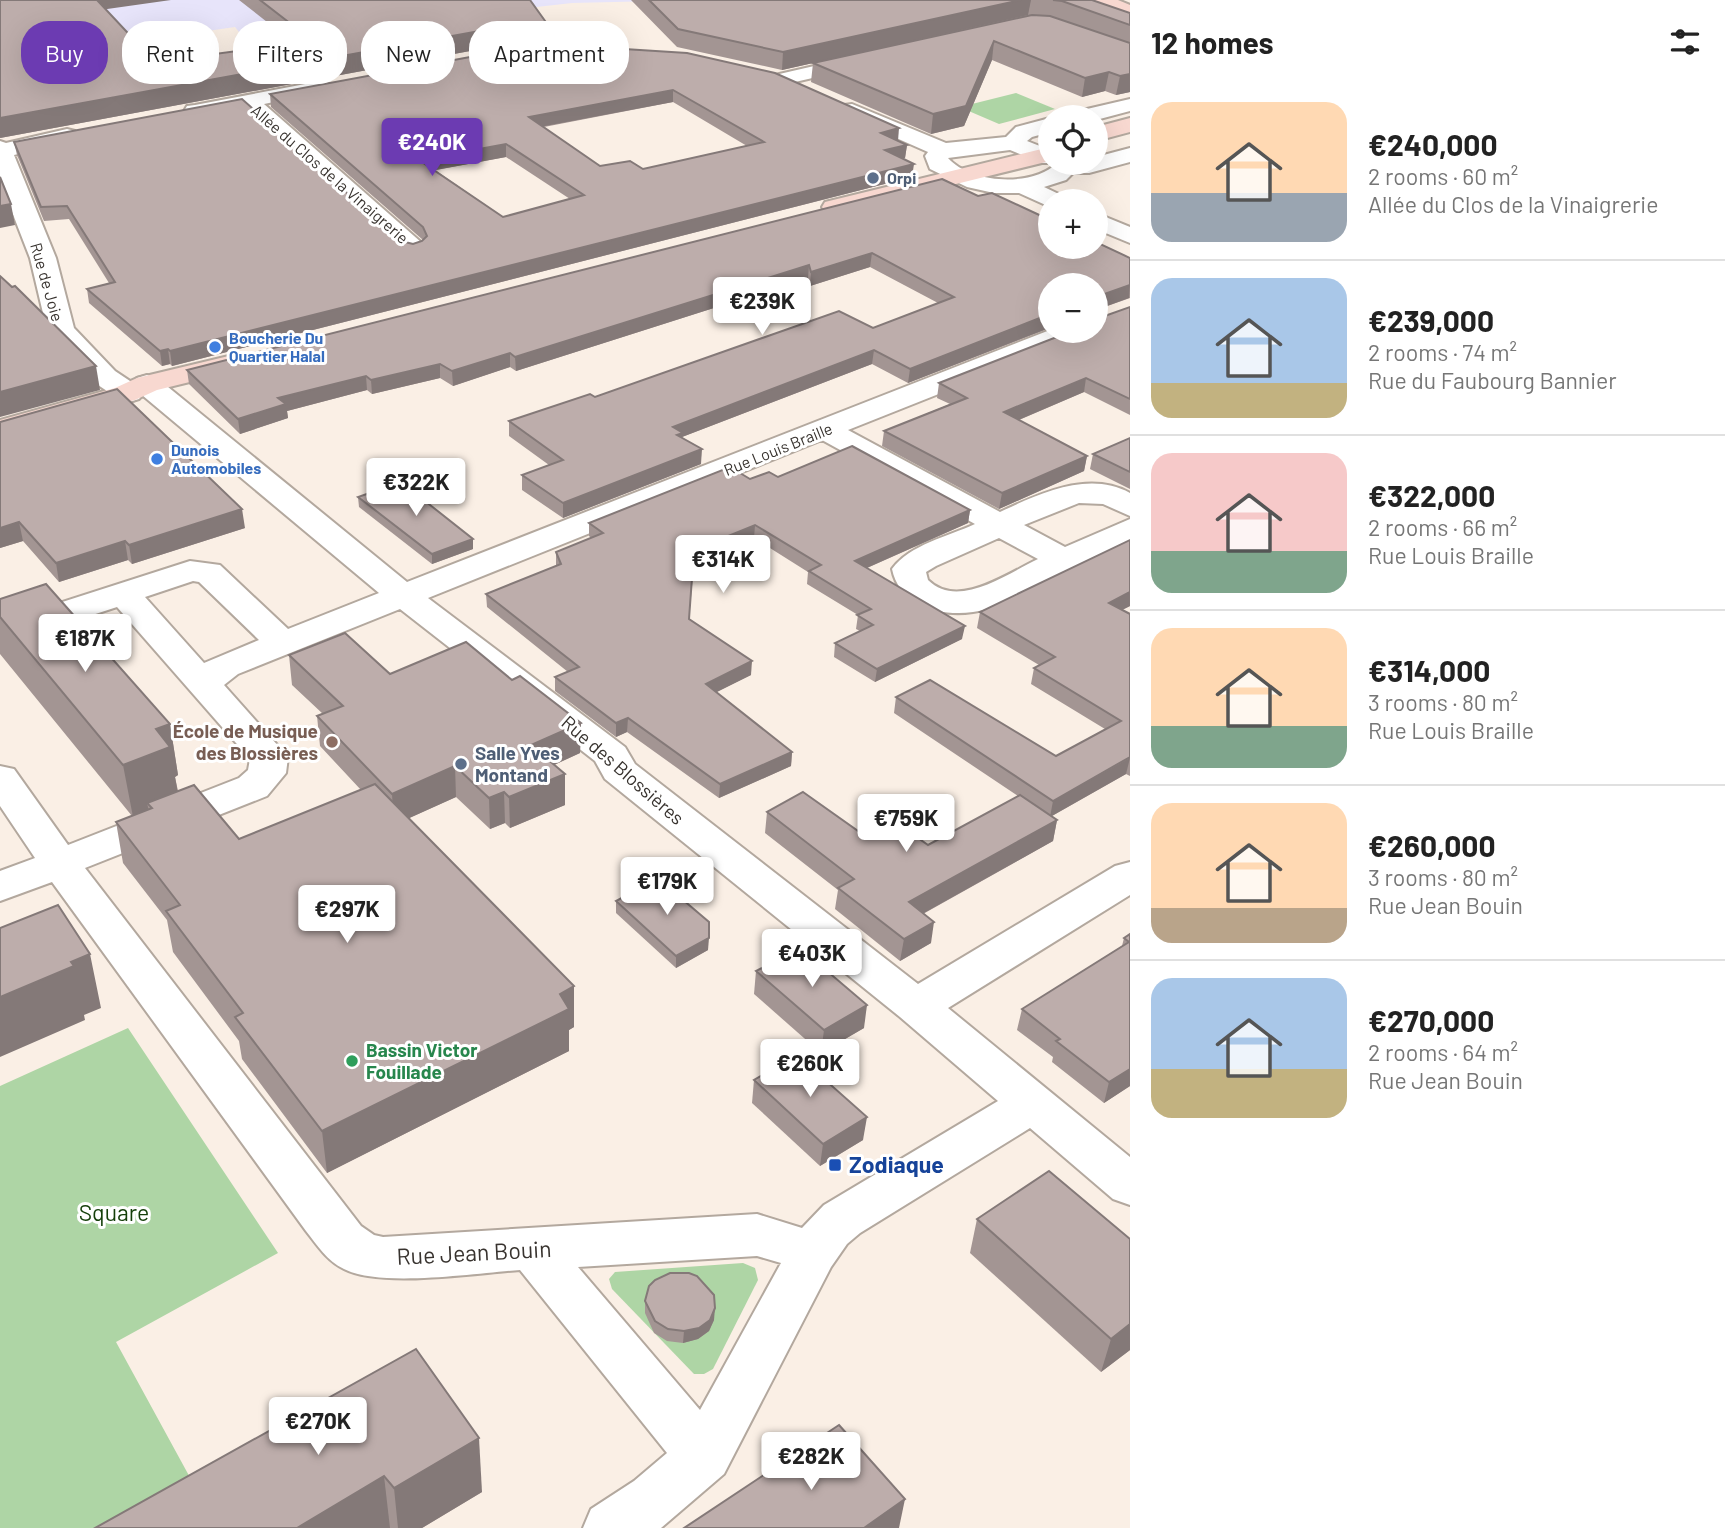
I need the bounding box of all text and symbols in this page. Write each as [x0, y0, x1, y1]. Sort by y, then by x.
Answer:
chip: Buy [21, 21, 108, 84]
chip: Rent [122, 21, 219, 84]
chip: Filters [233, 21, 347, 84]
chip: New [361, 21, 455, 84]
chip: Apartment [469, 21, 629, 84]
icon: filters [1666, 23, 1704, 61]
text: 12 homes [1151, 24, 1274, 60]
street label: Allée du Clos de la Vinaigrerie [248, 100, 413, 247]
map controls [1038, 105, 1108, 343]
button: locate [1038, 105, 1108, 175]
pin: €240K [383, 118, 481, 178]
text: €240,000 [1368, 126, 1498, 162]
text: €240K [398, 127, 466, 155]
icon: home [1207, 130, 1291, 214]
text: 2 rooms · 60 m² [1368, 162, 1518, 190]
place label: Orpi [887, 168, 916, 187]
marker: Orpi [865, 170, 881, 186]
button: + [1038, 189, 1108, 259]
text: Allée du Clos de la Vinaigrerie [1368, 190, 1658, 218]
street label: Rue de Joie [27, 240, 68, 323]
button: − [1038, 273, 1108, 343]
pin: €239K [713, 278, 811, 337]
text: €239K [729, 286, 795, 314]
text: €239,000 [1368, 302, 1494, 338]
icon: home [1207, 306, 1291, 390]
place label: Boucherie Du Quartier Halal [229, 328, 325, 365]
text: 2 rooms · 74 m² [1368, 338, 1517, 366]
marker: Boucherie Du Quartier Halal [207, 339, 223, 355]
text: Rue du Faubourg Bannier [1368, 366, 1617, 394]
street label: Rue Louis Braille [721, 418, 835, 479]
place label: Dunois Automobiles [171, 440, 261, 477]
marker: Dunois Automobiles [149, 451, 165, 467]
pin: €322K [367, 458, 465, 518]
text: €322K [382, 467, 450, 495]
text: €322,000 [1368, 477, 1495, 513]
icon: home [1207, 481, 1291, 565]
text: 2 rooms · 66 m² [1368, 513, 1517, 541]
pin: €314K [674, 536, 772, 595]
text: Rue Louis Braille [1368, 541, 1534, 569]
text: €314K [691, 544, 755, 572]
pin: €187K [36, 614, 134, 674]
text: €187K [55, 623, 115, 651]
text: €314,000 [1368, 652, 1490, 688]
icon: home [1207, 656, 1291, 740]
text: 3 rooms · 80 m² [1368, 688, 1518, 716]
street label: Rue des Blossières [557, 710, 689, 829]
text: Rue Louis Braille [1368, 716, 1534, 744]
place label: École de Musique des Blossières [173, 719, 318, 764]
marker: École de Musique des Blossières [324, 734, 340, 750]
place label: Salle Yves Montand [475, 741, 560, 786]
marker: Salle Yves Montand [453, 756, 469, 772]
pin: €759K [857, 794, 955, 854]
text: €759K [874, 803, 939, 831]
text: €260,000 [1368, 827, 1496, 863]
icon: home [1207, 831, 1291, 915]
pin: €179K [618, 858, 716, 917]
text: 3 rooms · 80 m² [1368, 863, 1518, 891]
text: €179K [637, 866, 697, 894]
pin: €297K [298, 886, 396, 945]
text: Rue Jean Bouin [1368, 891, 1523, 919]
text: €297K [314, 894, 380, 922]
pin: €403K [763, 930, 861, 989]
text: €403K [778, 938, 846, 966]
text: €270,000 [1368, 1002, 1494, 1038]
icon: home [1207, 1006, 1291, 1090]
place label: Bassin Victor Fouillade [366, 1038, 478, 1083]
text: 2 rooms · 64 m² [1368, 1038, 1518, 1066]
pin: €260K [761, 1040, 859, 1099]
text: €260K [776, 1048, 844, 1076]
marker: Bassin Victor Fouillade [344, 1053, 360, 1069]
text: Rue Jean Bouin [1368, 1066, 1523, 1094]
place label: Zodiaque [849, 1150, 944, 1178]
marker: Zodiaque [827, 1157, 843, 1173]
park label: Square [79, 1198, 149, 1226]
street label: Rue Jean Bouin [396, 1234, 552, 1270]
pin: €270K [269, 1398, 367, 1457]
text: €270K [285, 1406, 351, 1434]
pin: €282K [762, 1432, 860, 1492]
text: €282K [777, 1441, 845, 1469]

